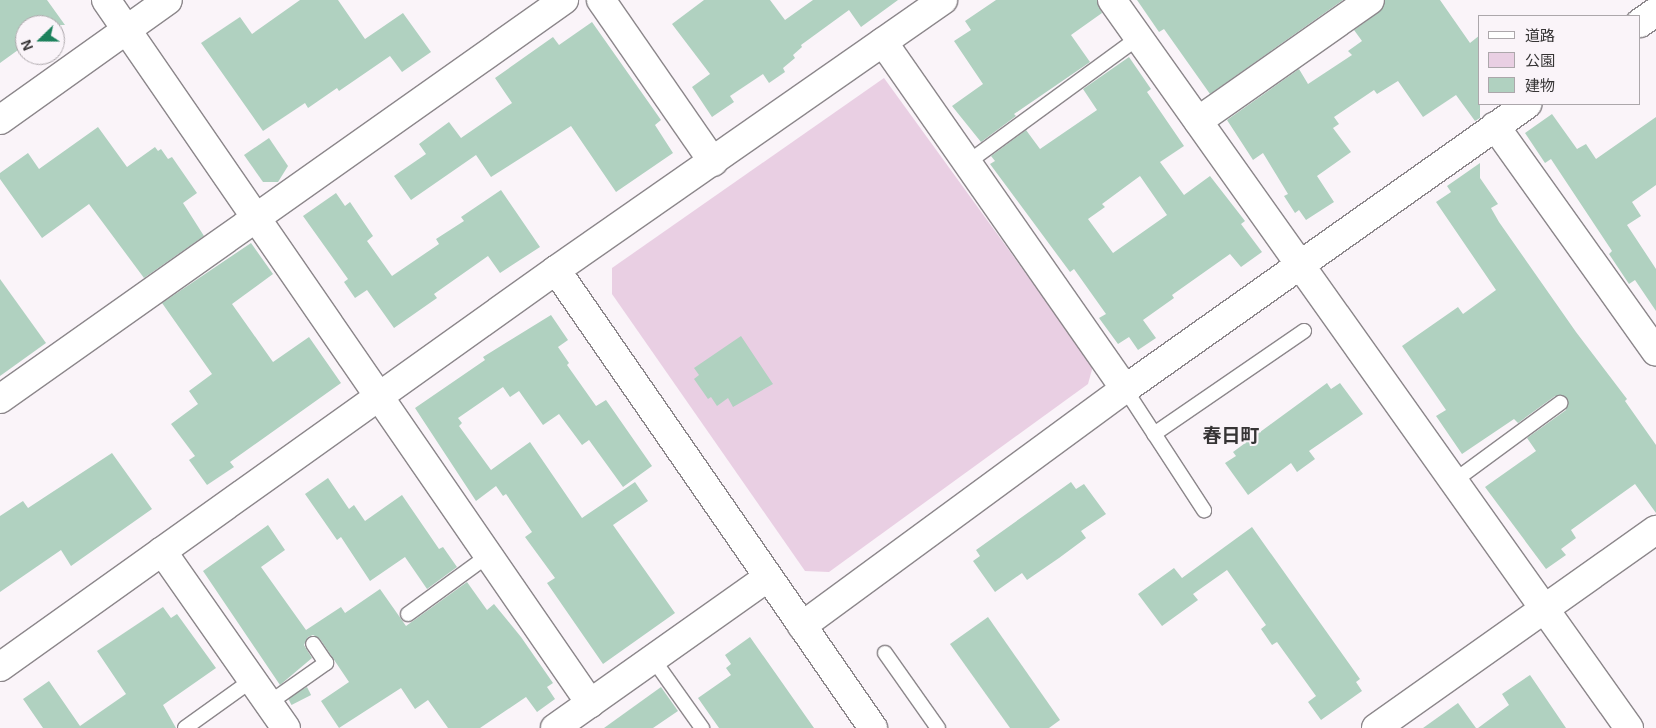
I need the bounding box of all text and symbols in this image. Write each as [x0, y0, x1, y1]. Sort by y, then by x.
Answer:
north arrow [15, 15, 65, 65]
legend [1478, 15, 1641, 105]
text: 道路 [1525, 27, 1555, 44]
text: N [18, 38, 36, 53]
text: 公園 [1525, 52, 1555, 69]
text: 建物 [1525, 77, 1555, 94]
district label: 春日町 [1203, 425, 1259, 447]

